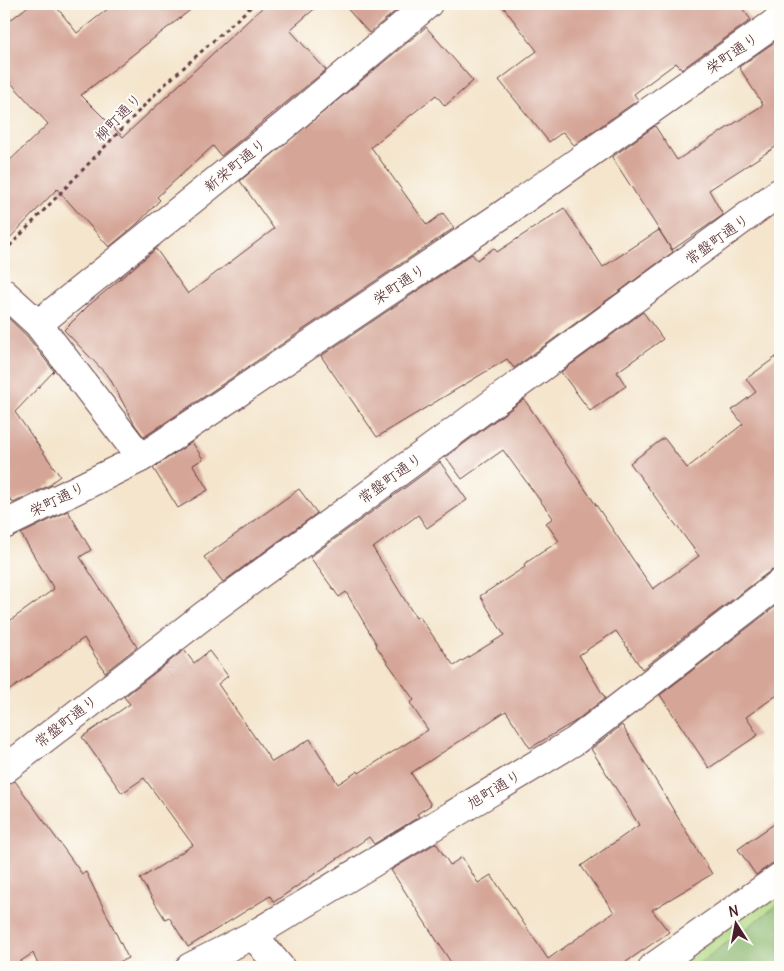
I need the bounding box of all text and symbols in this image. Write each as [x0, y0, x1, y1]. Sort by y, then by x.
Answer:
street label: 栄町通り [702, 28, 762, 78]
street label: 柳町通り [90, 89, 146, 145]
street label: 新栄町通り [200, 134, 270, 196]
street label: 常盤町通り [681, 209, 753, 269]
street label: 栄町通り [369, 259, 429, 309]
street label: 常盤町通り [354, 448, 426, 508]
street label: 栄町通り [26, 477, 88, 521]
street label: 常盤町通り [31, 690, 101, 752]
street label: 旭町通り [463, 765, 525, 813]
north arrow [712, 898, 762, 948]
text: N [727, 901, 740, 921]

